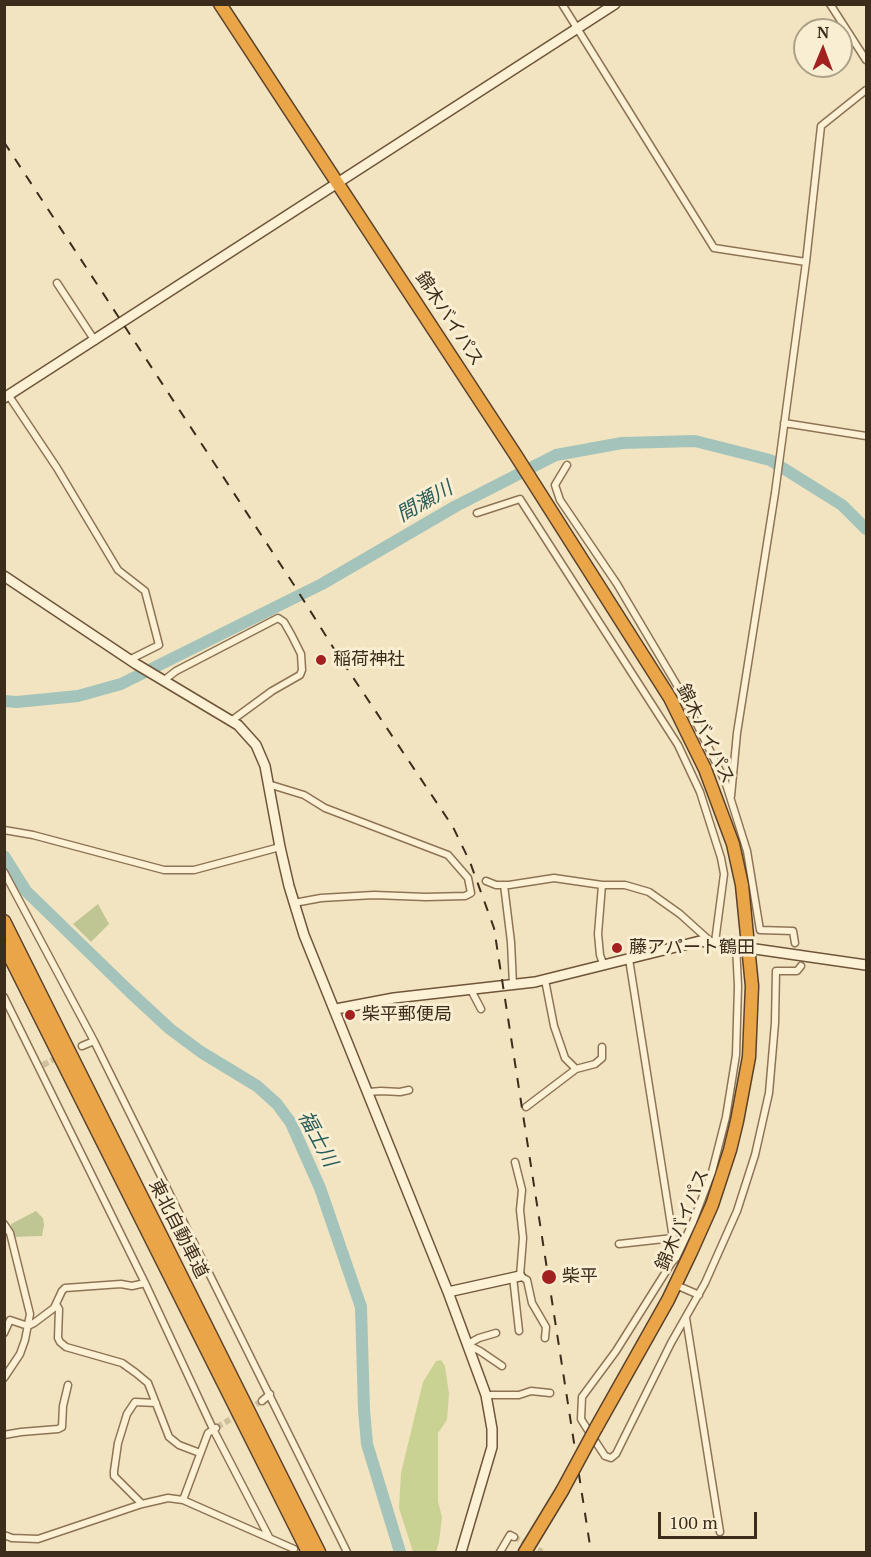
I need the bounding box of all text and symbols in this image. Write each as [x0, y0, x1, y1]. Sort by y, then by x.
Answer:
north arrow [793, 18, 853, 78]
text: N [817, 21, 830, 43]
street label: 錦木バイパス [411, 268, 487, 370]
water label: 間瀬川 [393, 477, 457, 527]
place label: 稲荷神社 [333, 649, 405, 671]
marker: 稲荷神社 [314, 653, 328, 667]
street label: 錦木バイパス [672, 681, 738, 787]
place label: 藤アパート鶴田 [629, 937, 755, 959]
marker: 藤アパート鶴田 [610, 941, 624, 955]
place label: 柴平郵便局 [362, 1004, 452, 1026]
marker: 柴平郵便局 [343, 1008, 357, 1022]
water label: 福士川 [292, 1107, 342, 1171]
street label: 錦木バイパス [652, 1166, 714, 1274]
street label: 東北自動車道 [144, 1176, 212, 1282]
place label: 柴平 [562, 1266, 598, 1288]
marker: 柴平 [540, 1268, 558, 1286]
scale bar [661, 1500, 760, 1538]
text: 100 m [669, 1510, 718, 1534]

